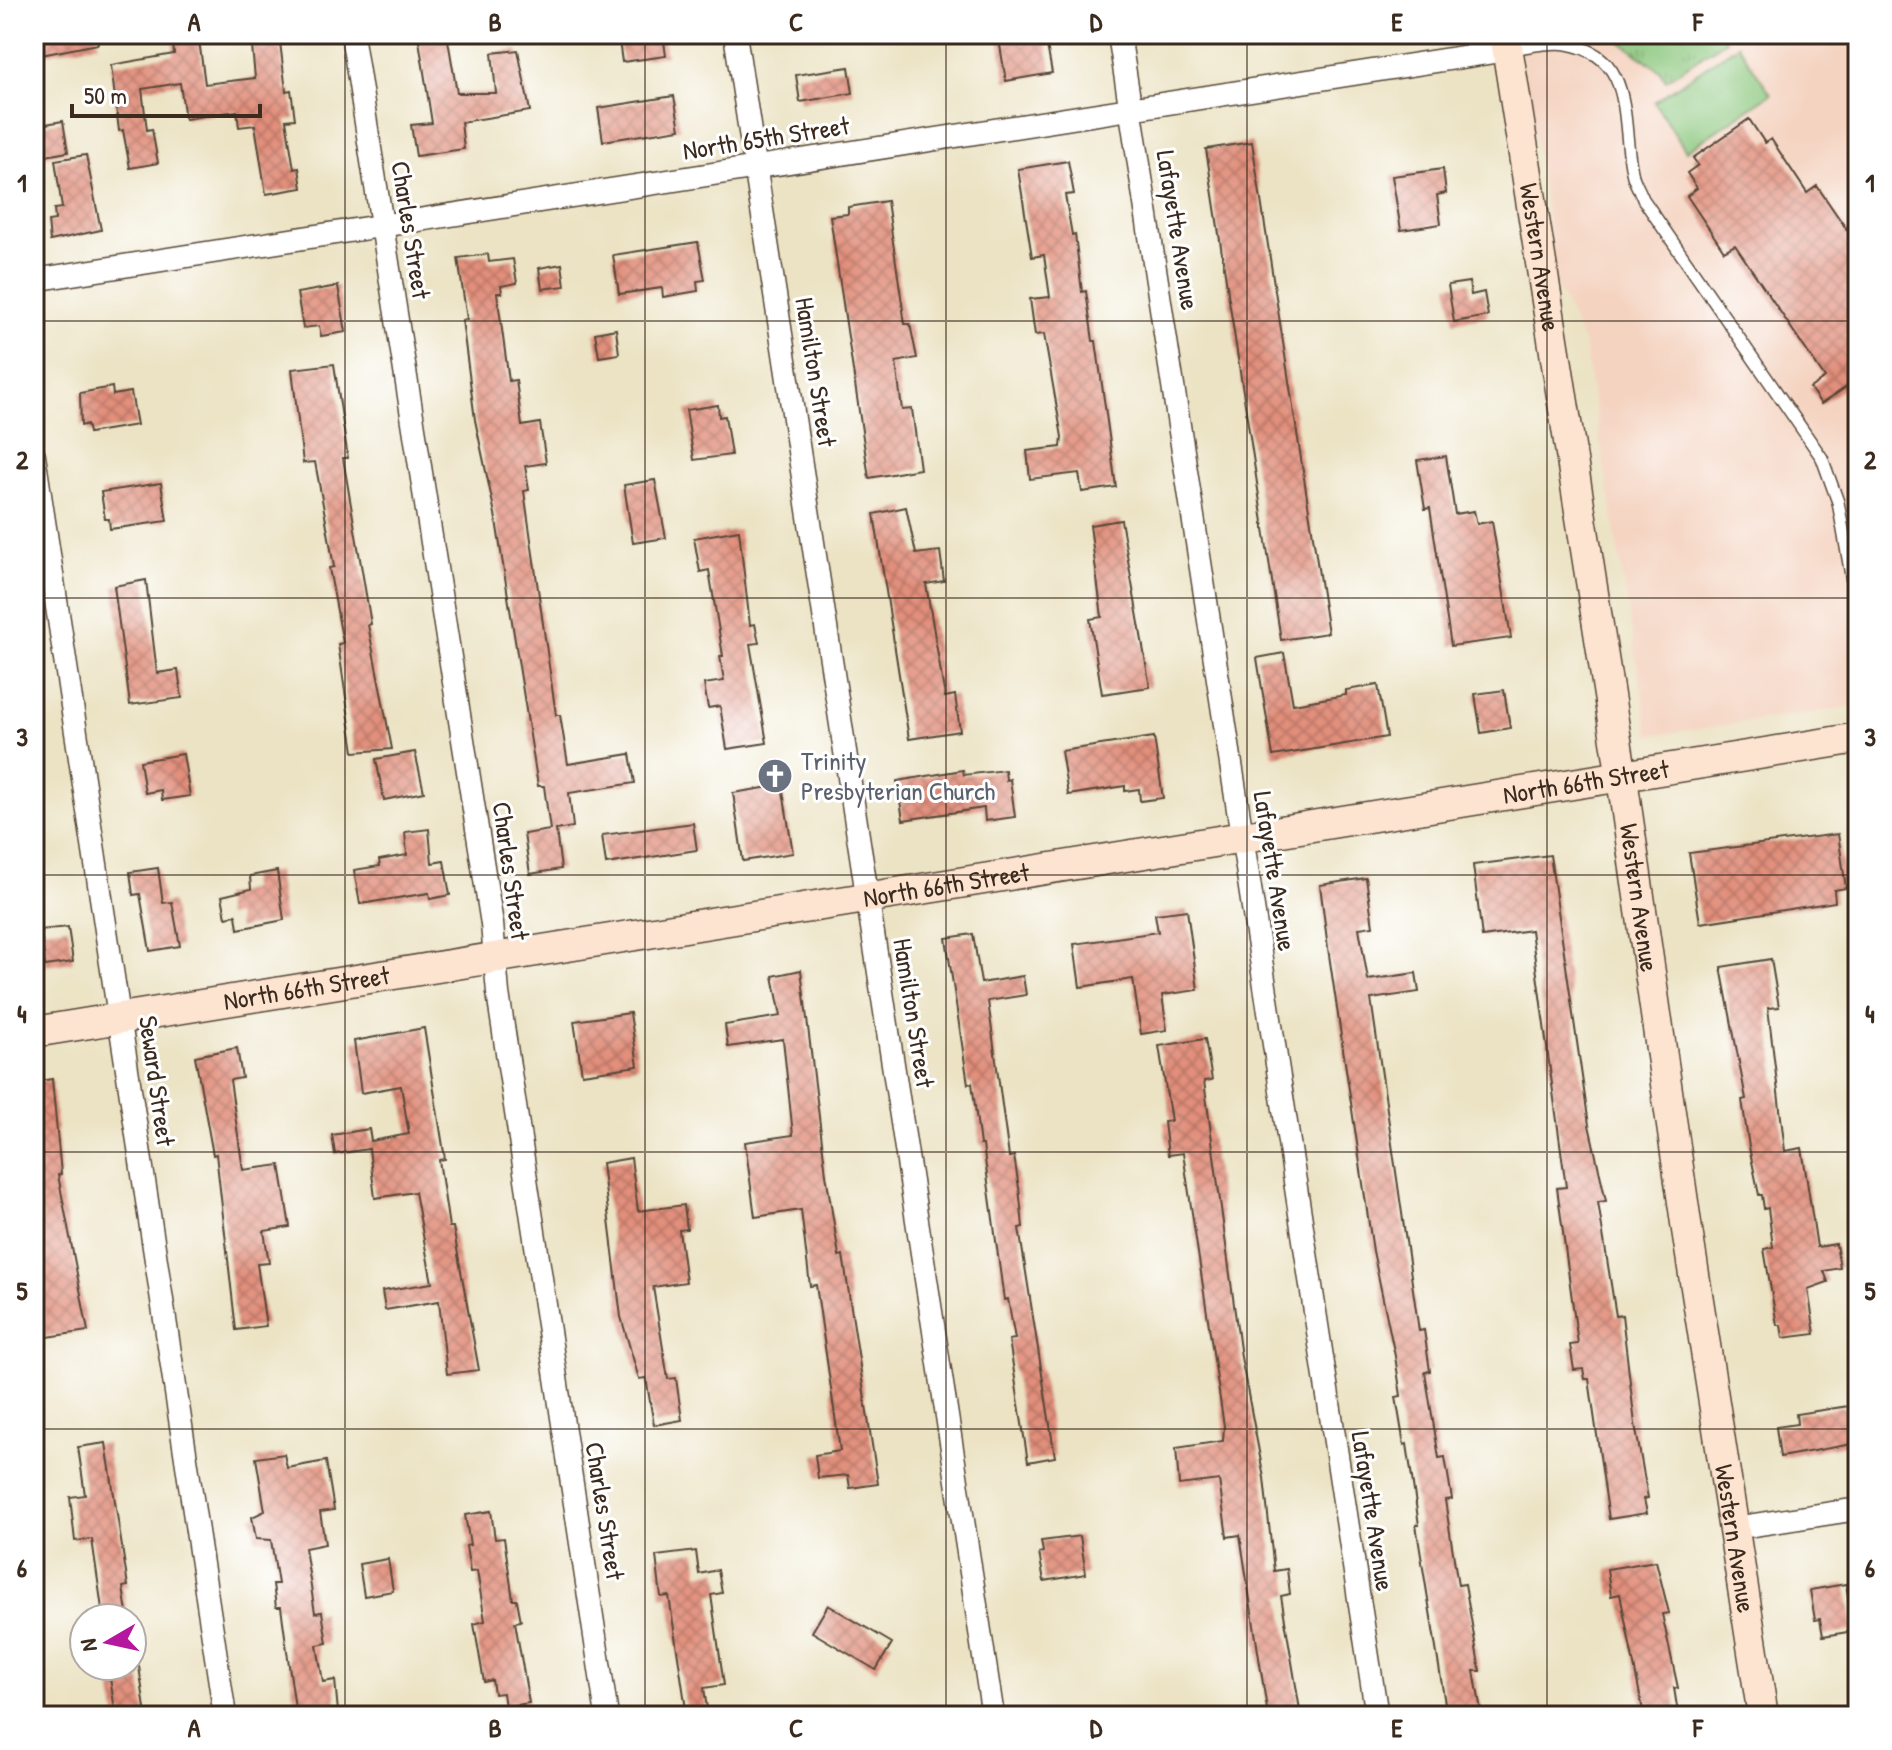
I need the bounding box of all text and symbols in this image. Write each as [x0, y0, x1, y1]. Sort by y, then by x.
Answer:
text: A [188, 4, 201, 39]
text: B [488, 4, 502, 39]
text: C [789, 4, 803, 39]
text: D [1090, 4, 1103, 39]
text: E [1391, 4, 1403, 39]
text: F [1692, 4, 1704, 39]
scale bar [72, 68, 260, 118]
text: 50 m [84, 79, 127, 111]
street label: North 65th Street [680, 107, 853, 168]
street label: Lafayette Avenue [1149, 148, 1208, 312]
street label: Charles Street [383, 158, 440, 302]
text: 1 [17, 165, 27, 200]
text: 1 [1865, 165, 1875, 200]
street label: Western Avenue [1512, 181, 1570, 334]
street label: Hamilton Street [787, 295, 846, 450]
text: 2 [16, 442, 29, 477]
text: 2 [1864, 442, 1877, 477]
text: 3 [16, 719, 28, 754]
text: 3 [1864, 719, 1876, 754]
place label: Trinity Presbyterian Church [801, 743, 995, 808]
street label: North 66th Street [1500, 751, 1672, 812]
church icon: Trinity Presbyterian Church [756, 757, 794, 795]
street label: Lafayette Avenue [1246, 789, 1305, 953]
street label: Charles Street [484, 800, 539, 943]
street label: Western Avenue [1612, 821, 1668, 974]
street label: North 66th Street [861, 854, 1033, 915]
street label: Hamilton Street [885, 936, 944, 1091]
street label: North 66th Street [221, 957, 393, 1018]
text: 4 [17, 996, 27, 1031]
text: 4 [1865, 996, 1875, 1031]
street label: Seward Street [131, 1014, 184, 1149]
text: 5 [17, 1273, 28, 1308]
text: 5 [1865, 1273, 1876, 1308]
street label: Lafayette Avenue [1344, 1429, 1403, 1593]
street label: Charles Street [577, 1439, 634, 1583]
street label: Western Avenue [1707, 1462, 1765, 1615]
text: 6 [17, 1550, 28, 1585]
text: 6 [1865, 1550, 1876, 1585]
north arrow [68, 1602, 148, 1682]
text: N [72, 1637, 104, 1653]
text: A [188, 1710, 201, 1745]
text: B [488, 1710, 502, 1745]
text: C [789, 1710, 803, 1745]
text: D [1090, 1710, 1103, 1745]
text: E [1391, 1710, 1403, 1745]
text: F [1692, 1710, 1704, 1745]

